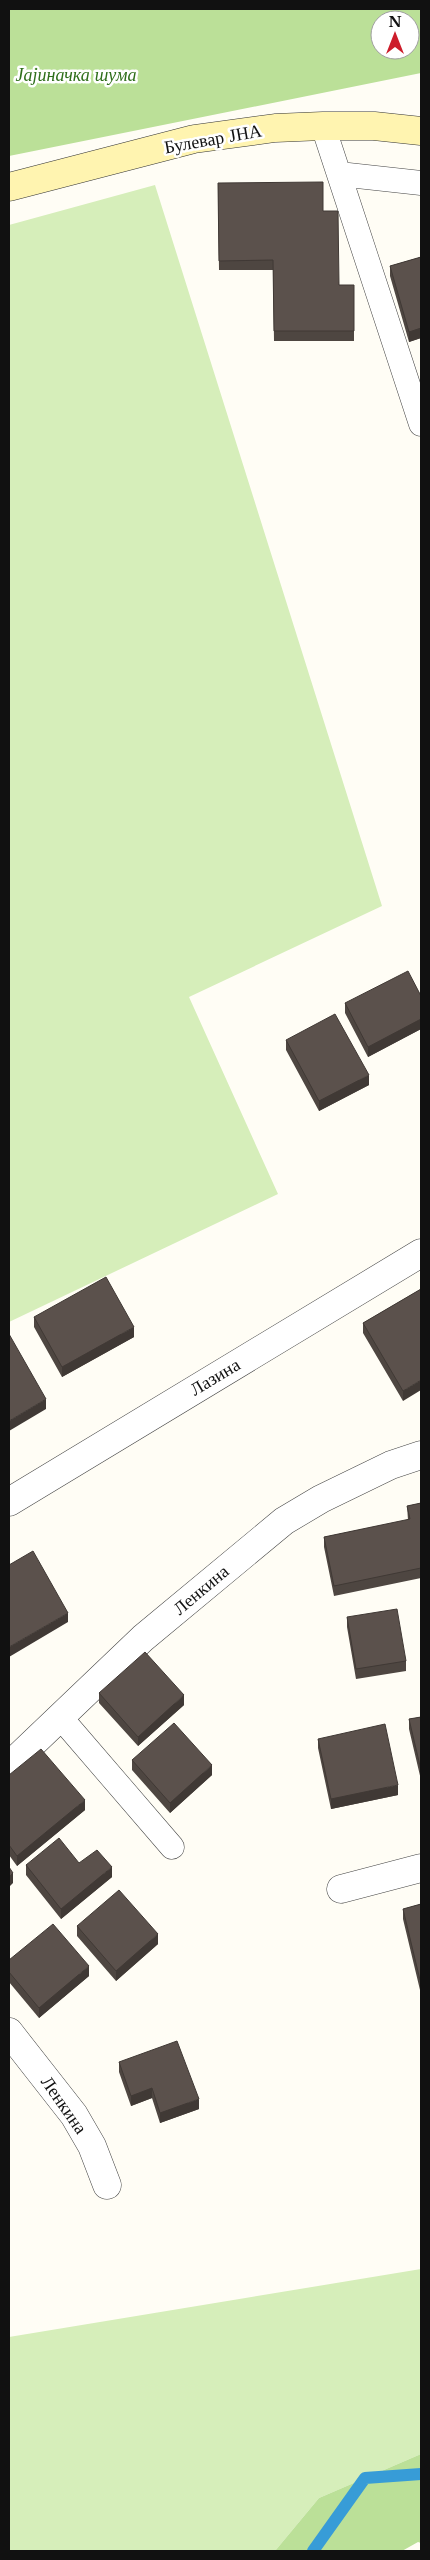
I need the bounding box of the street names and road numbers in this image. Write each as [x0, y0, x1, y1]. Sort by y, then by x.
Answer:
street label: Булевар ЈНА [163, 120, 263, 158]
street label: Лазина [186, 1354, 244, 1400]
street label: Ленкина [169, 1560, 233, 1620]
street label: Ленкина [36, 2072, 92, 2138]

